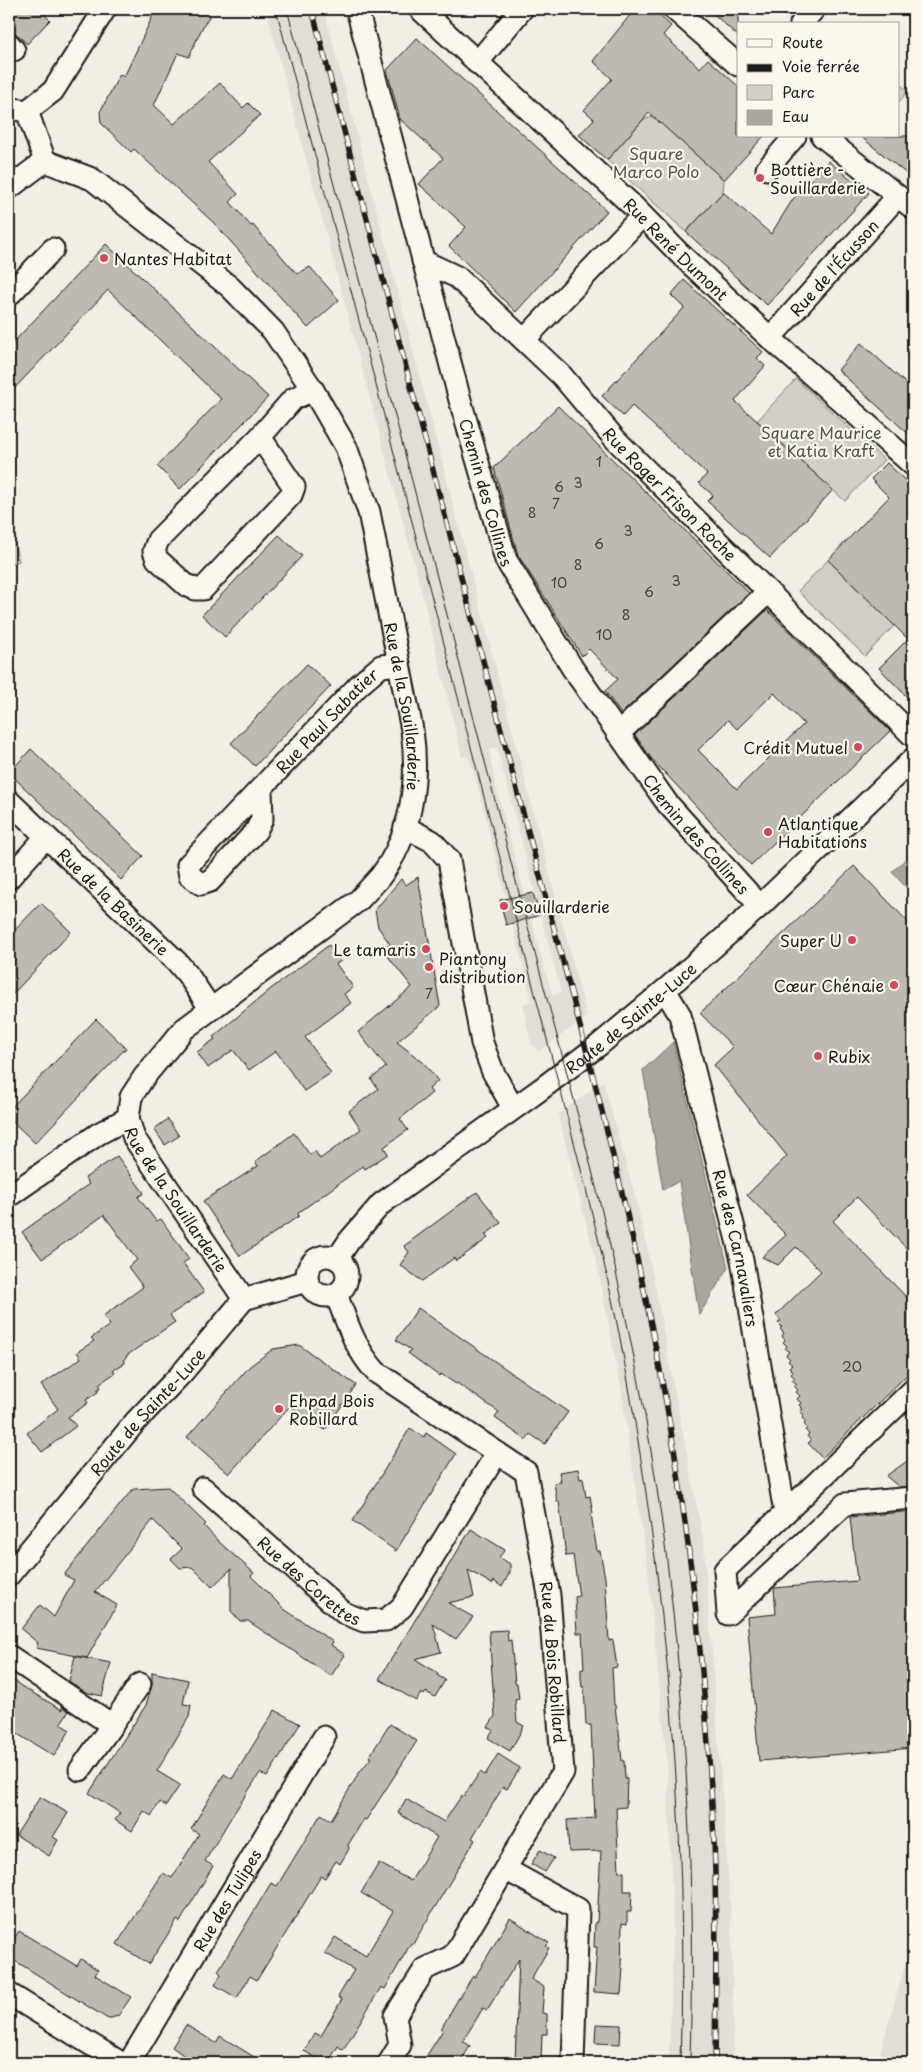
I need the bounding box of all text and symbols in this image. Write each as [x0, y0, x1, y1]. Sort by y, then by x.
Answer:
legend [737, 22, 900, 138]
text: Route [782, 30, 823, 53]
text: Voie ferrée [782, 54, 860, 77]
text: Parc [782, 80, 815, 103]
text: Eau [782, 104, 809, 127]
park label: Square Marco Polo [613, 141, 699, 183]
place label: Bottière - Souillarderie [770, 157, 866, 199]
marker: Bottière - Souillarderie [754, 172, 766, 184]
street label: Rue René Dumont [619, 192, 734, 306]
street label: Rue de l'Écusson [784, 214, 884, 321]
place label: Nantes Habitat [114, 246, 232, 270]
marker: Nantes Habitat [98, 252, 110, 264]
street label: Chemin des Collines [454, 415, 519, 571]
park label: Square Maurice et Katia Kraft [761, 420, 881, 462]
street label: Rue Roger Frison Roche [598, 422, 742, 566]
house number: 1 [596, 451, 602, 472]
house number: 3 [573, 472, 583, 493]
house number: 6 [554, 476, 564, 497]
house number: 7 [552, 493, 560, 514]
house number: 8 [528, 502, 536, 523]
house number: 3 [623, 520, 633, 541]
house number: 6 [594, 533, 604, 554]
house number: 8 [574, 554, 582, 575]
house number: 3 [671, 570, 681, 591]
house number: 10 [551, 572, 567, 593]
house number: 6 [644, 581, 654, 602]
house number: 8 [622, 604, 630, 625]
street label: Rue de la Souillarderie [379, 620, 426, 792]
house number: 10 [596, 624, 612, 645]
street label: Rue Paul Sabatier [270, 662, 383, 778]
place label: Crédit Mutuel [743, 735, 848, 759]
marker: Crédit Mutuel [852, 741, 864, 753]
street label: Chemin des Collines [638, 769, 755, 899]
place label: Atlantique Habitations [778, 811, 867, 853]
marker: Atlantique Habitations [762, 826, 774, 838]
street label: Rue de la Basinerie [53, 842, 175, 960]
place label: Souillarderie [514, 894, 610, 918]
marker: Souillarderie [498, 900, 510, 912]
place label: Super U [780, 928, 842, 952]
marker: Super U [846, 934, 858, 946]
place label: Le tamaris [333, 937, 416, 961]
marker: Le tamaris [420, 943, 432, 955]
place label: Piantony distribution [439, 946, 526, 988]
street label: Route de Sainte-Luce [560, 956, 701, 1079]
marker: Piantony distribution [423, 961, 435, 973]
place label: Cœur Chénaie [774, 973, 884, 997]
marker: Cœur Chénaie [888, 979, 900, 991]
house number: 7 [425, 983, 433, 1004]
place label: Rubix [828, 1044, 870, 1068]
marker: Rubix [812, 1050, 824, 1062]
street label: Rue de la Souillarderie [119, 1124, 234, 1277]
street label: Rue des Carnavaliers [707, 1167, 765, 1329]
street label: Route de Sainte-Luce [84, 1342, 210, 1481]
house number: 20 [842, 1356, 862, 1377]
place label: Ehpad Bois Robillard [289, 1388, 374, 1430]
marker: Ehpad Bois Robillard [273, 1403, 285, 1415]
street label: Rue des Corettes [253, 1530, 364, 1630]
street label: Rue du Bois Robillard [535, 1579, 573, 1744]
street label: Rue des Tulipes [187, 1844, 266, 1956]

